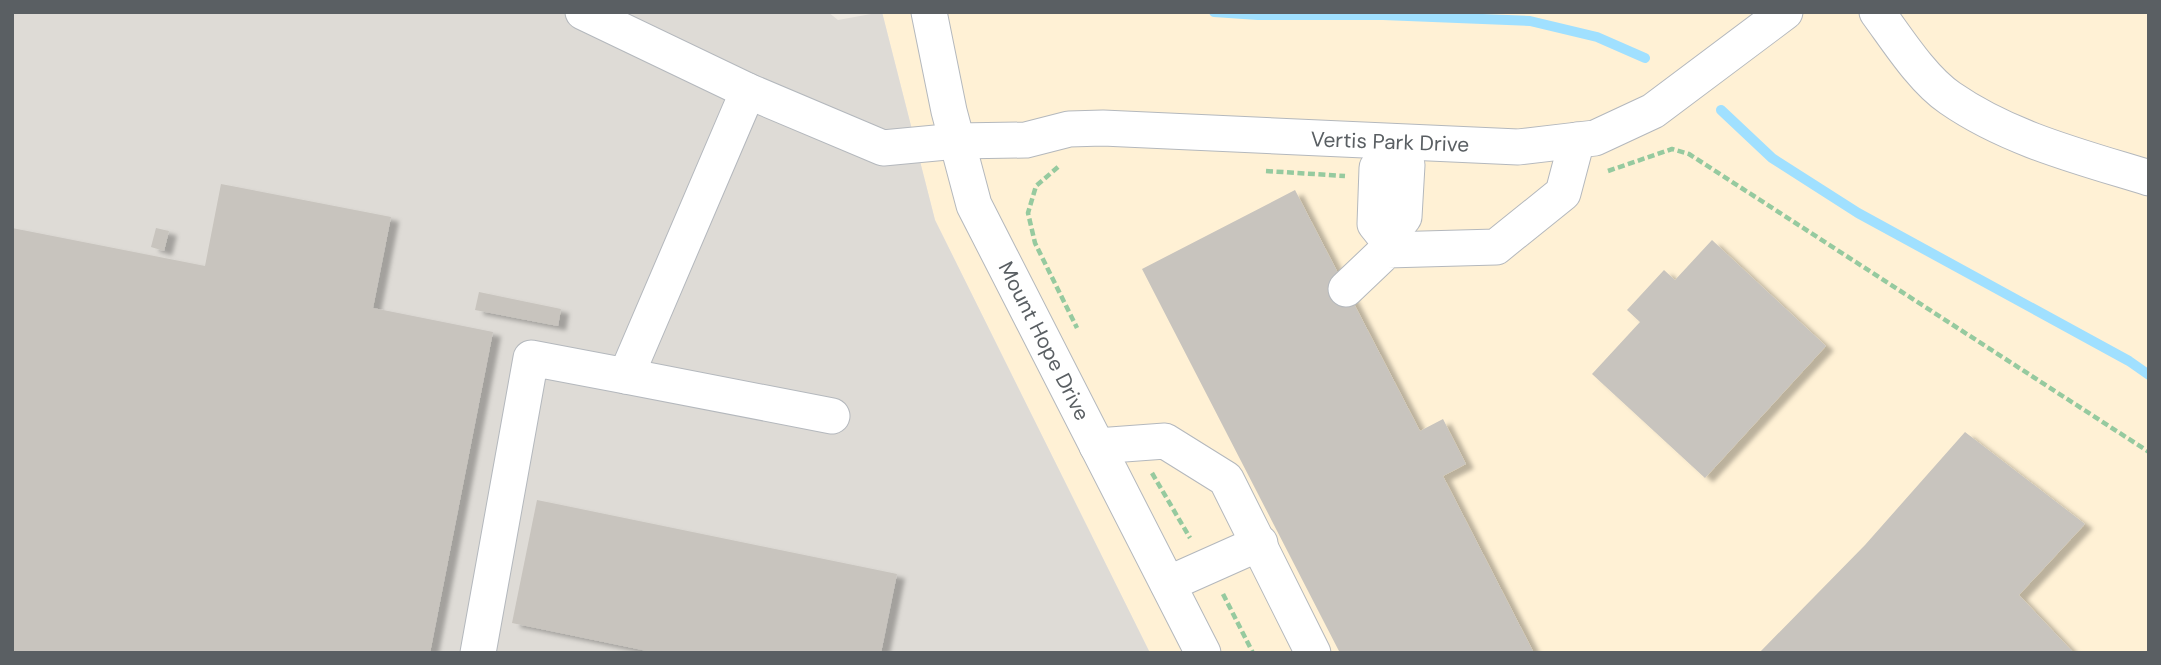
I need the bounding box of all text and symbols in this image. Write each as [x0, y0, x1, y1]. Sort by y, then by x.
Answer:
street label: Vertis Park Drive [1310, 125, 1470, 159]
street label: Mount Hope Drive [992, 257, 1096, 425]

